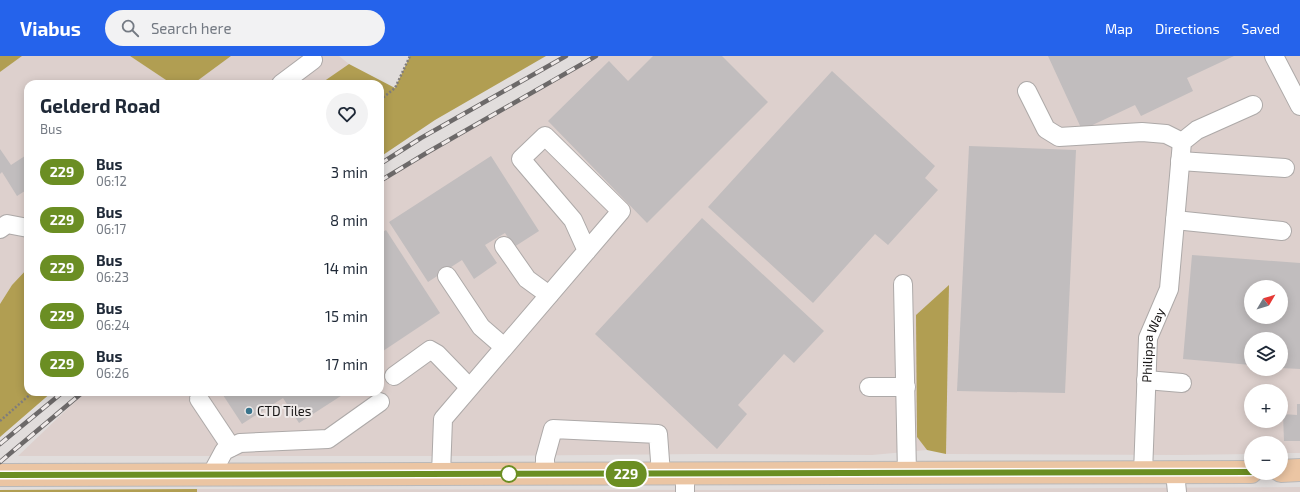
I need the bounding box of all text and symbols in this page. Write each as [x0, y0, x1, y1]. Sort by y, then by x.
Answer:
search box [105, 10, 385, 46]
text: Viabus [20, 17, 81, 40]
icon: search [119, 17, 141, 39]
text: Search here [151, 19, 231, 37]
text: Map [1105, 20, 1133, 37]
text: Directions [1155, 20, 1220, 37]
text: Saved [1242, 20, 1280, 37]
button: heart [326, 93, 368, 135]
text: Gelderd Road [40, 94, 160, 117]
text: Bus [40, 121, 62, 137]
text: Bus [96, 155, 122, 173]
text: 229 [50, 163, 74, 180]
text: 3 min [331, 163, 368, 181]
text: 06:12 [96, 173, 127, 189]
text: Bus [96, 203, 122, 221]
text: 229 [50, 211, 74, 228]
text: 8 min [330, 211, 368, 229]
text: 06:17 [96, 221, 126, 237]
text: Bus [96, 251, 122, 269]
text: 229 [50, 259, 74, 276]
text: 14 min [324, 259, 368, 277]
text: 06:23 [96, 269, 129, 285]
north arrow [1244, 280, 1288, 324]
map controls [1244, 280, 1288, 480]
text: Bus [96, 299, 122, 317]
street label: Philippa Way [1138, 305, 1168, 383]
text: 229 [50, 307, 74, 324]
text: 15 min [325, 307, 368, 325]
text: 06:24 [96, 317, 130, 333]
button: layers [1244, 332, 1288, 376]
text: Bus [96, 347, 122, 365]
text: 229 [50, 355, 74, 372]
text: 17 min [325, 355, 368, 373]
text: 06:26 [96, 365, 129, 381]
button: + [1244, 384, 1288, 428]
place label: CTD Tiles [257, 403, 311, 419]
marker: CTD Tiles [244, 406, 254, 416]
button: − [1244, 436, 1288, 480]
line badge: 229 [603, 461, 649, 487]
unlabelled marker [500, 465, 518, 483]
text: 229 [614, 465, 638, 482]

